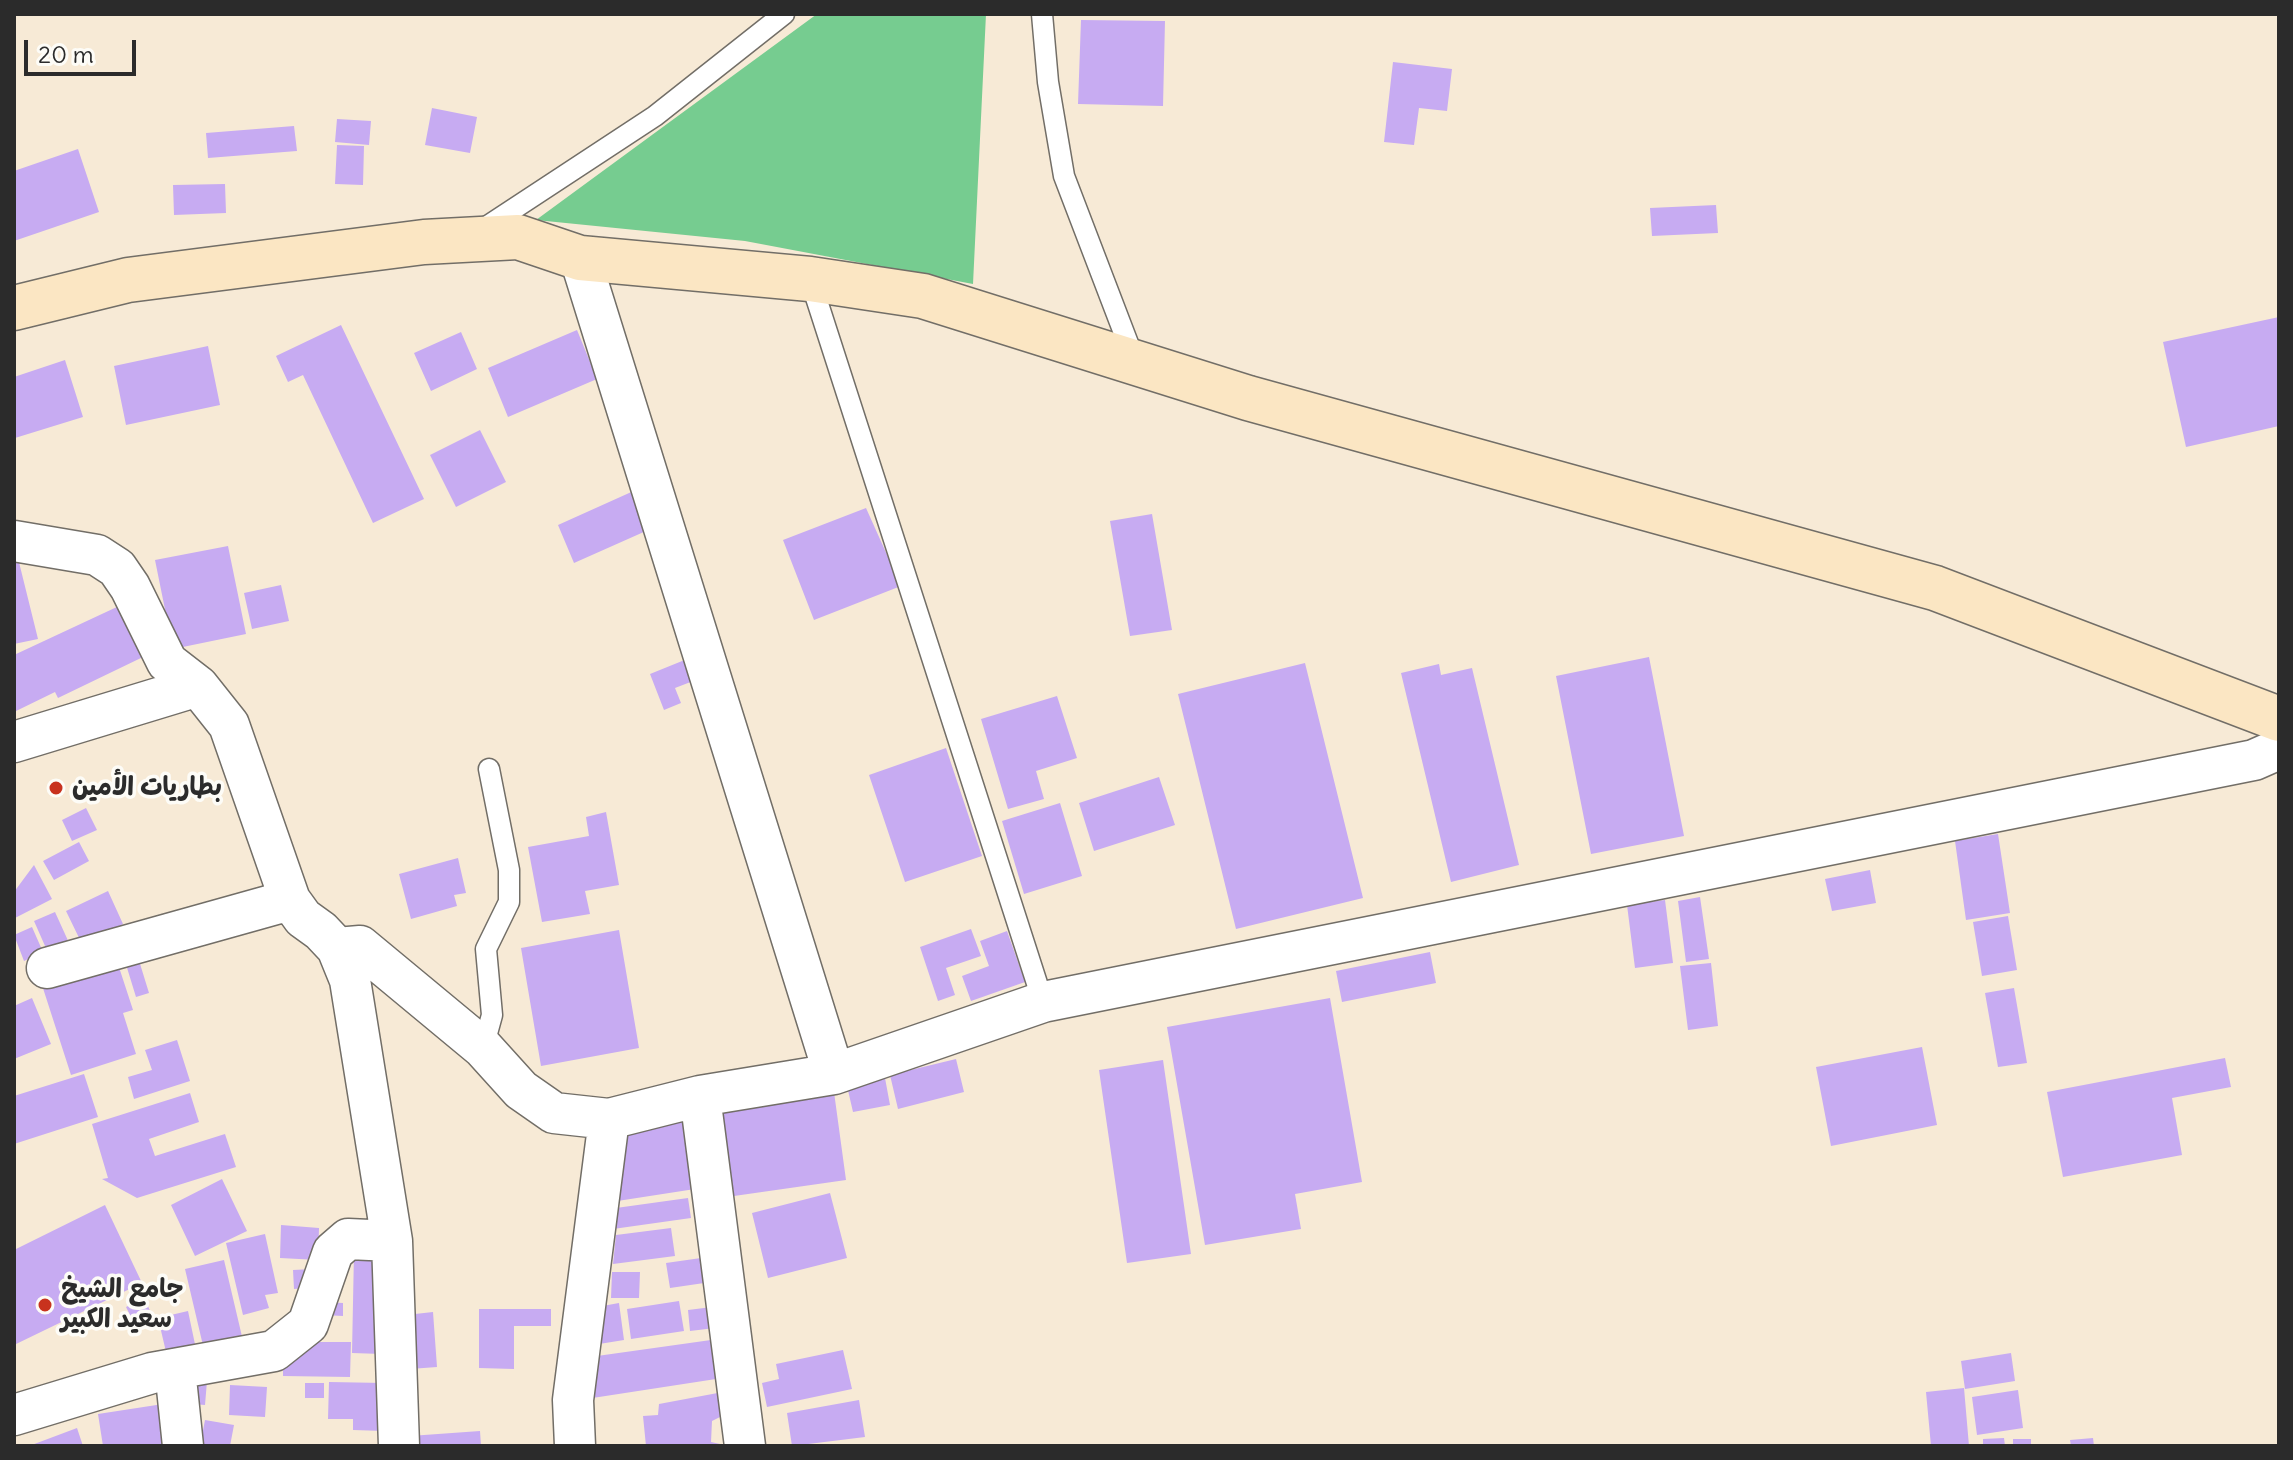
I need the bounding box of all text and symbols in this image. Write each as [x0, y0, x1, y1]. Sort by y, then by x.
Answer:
scale bar [28, 24, 140, 74]
text: 20 m [38, 39, 94, 69]
place label: بطاريات الأمين [72, 772, 222, 804]
marker: بطاريات الأمين [47, 779, 65, 797]
place label: جامع الشيخ سعيد الكبير [61, 1274, 184, 1336]
marker: جامع الشيخ سعيد الكبير [36, 1296, 54, 1314]

